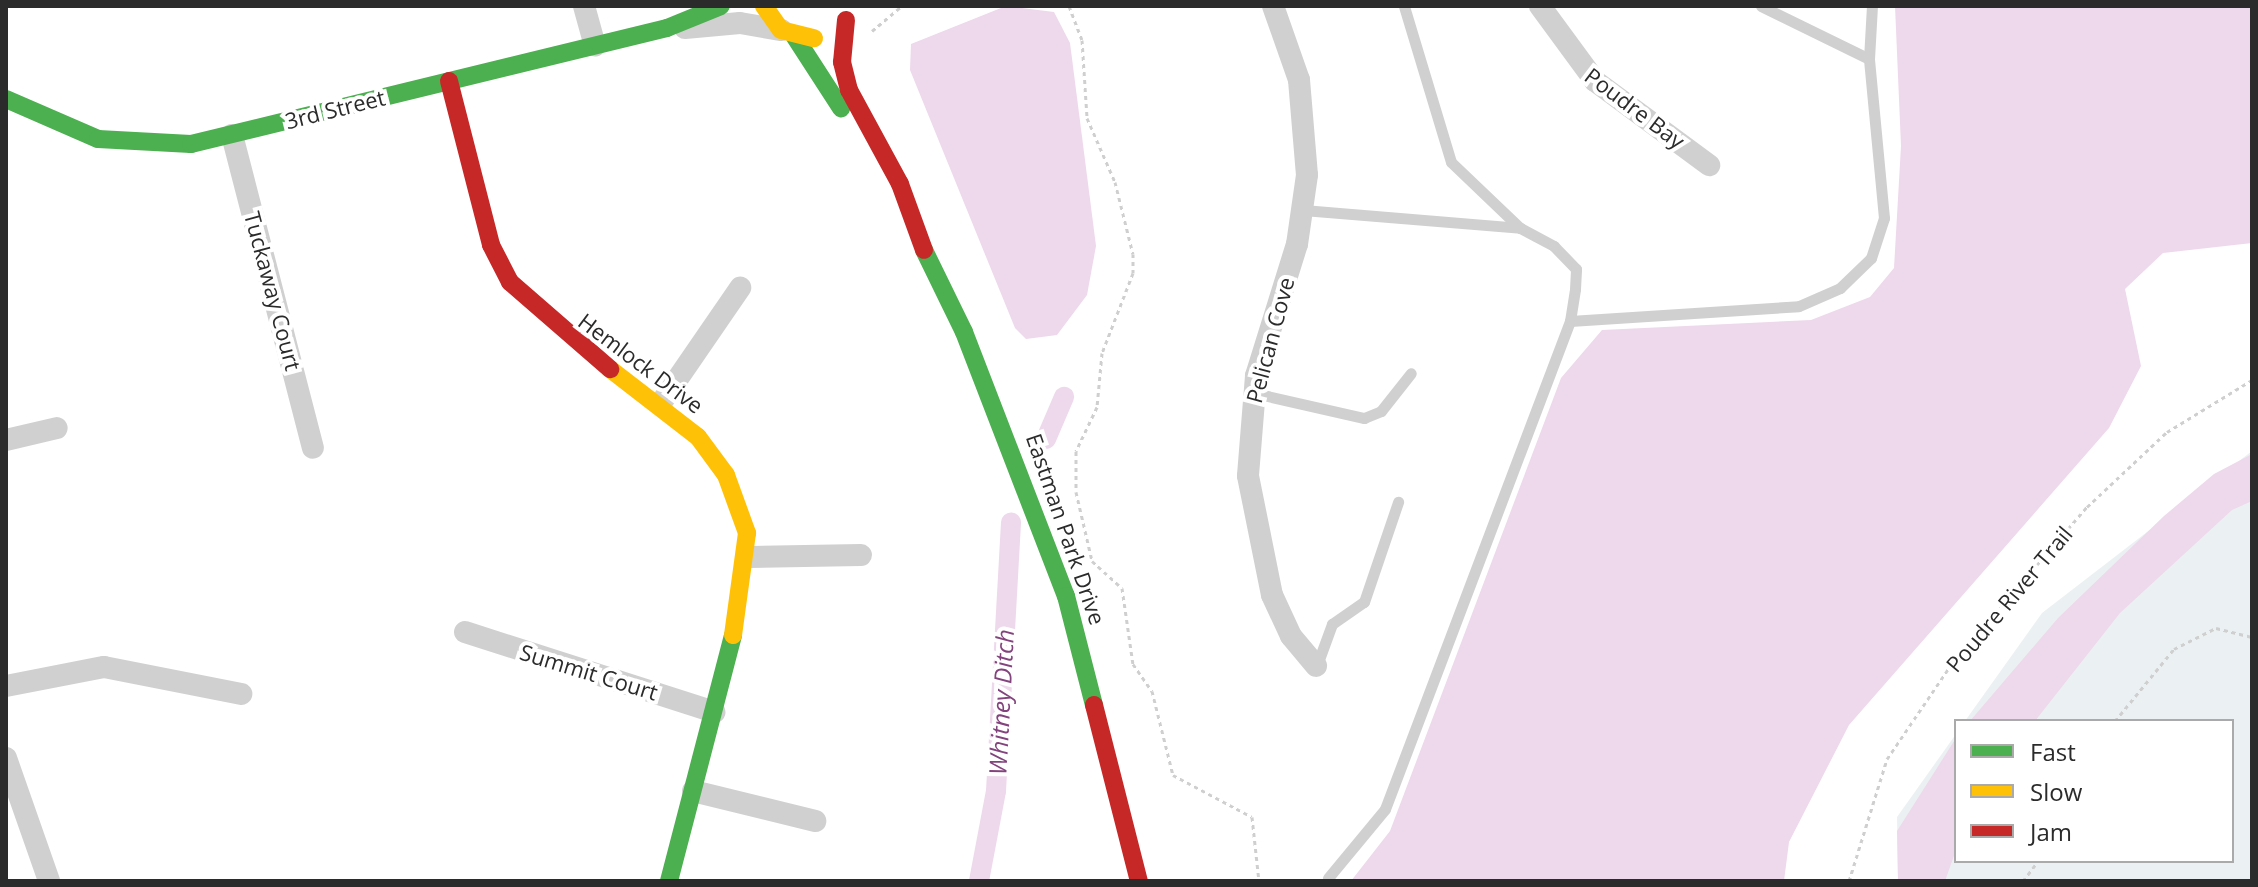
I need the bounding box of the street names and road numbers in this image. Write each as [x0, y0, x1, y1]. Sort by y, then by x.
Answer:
street label: Poudre Bay [1580, 62, 1690, 154]
street label: 3rd Street [282, 84, 388, 134]
street label: Tuckaway Court [239, 209, 307, 373]
street label: Pelican Cove [1241, 274, 1299, 406]
street label: Hemlock Drive [573, 308, 709, 418]
street label: Eastman Park Drive [1021, 430, 1111, 628]
street label: Poudre River Trail [1940, 521, 2078, 677]
street label: Summit Court [517, 638, 661, 706]

